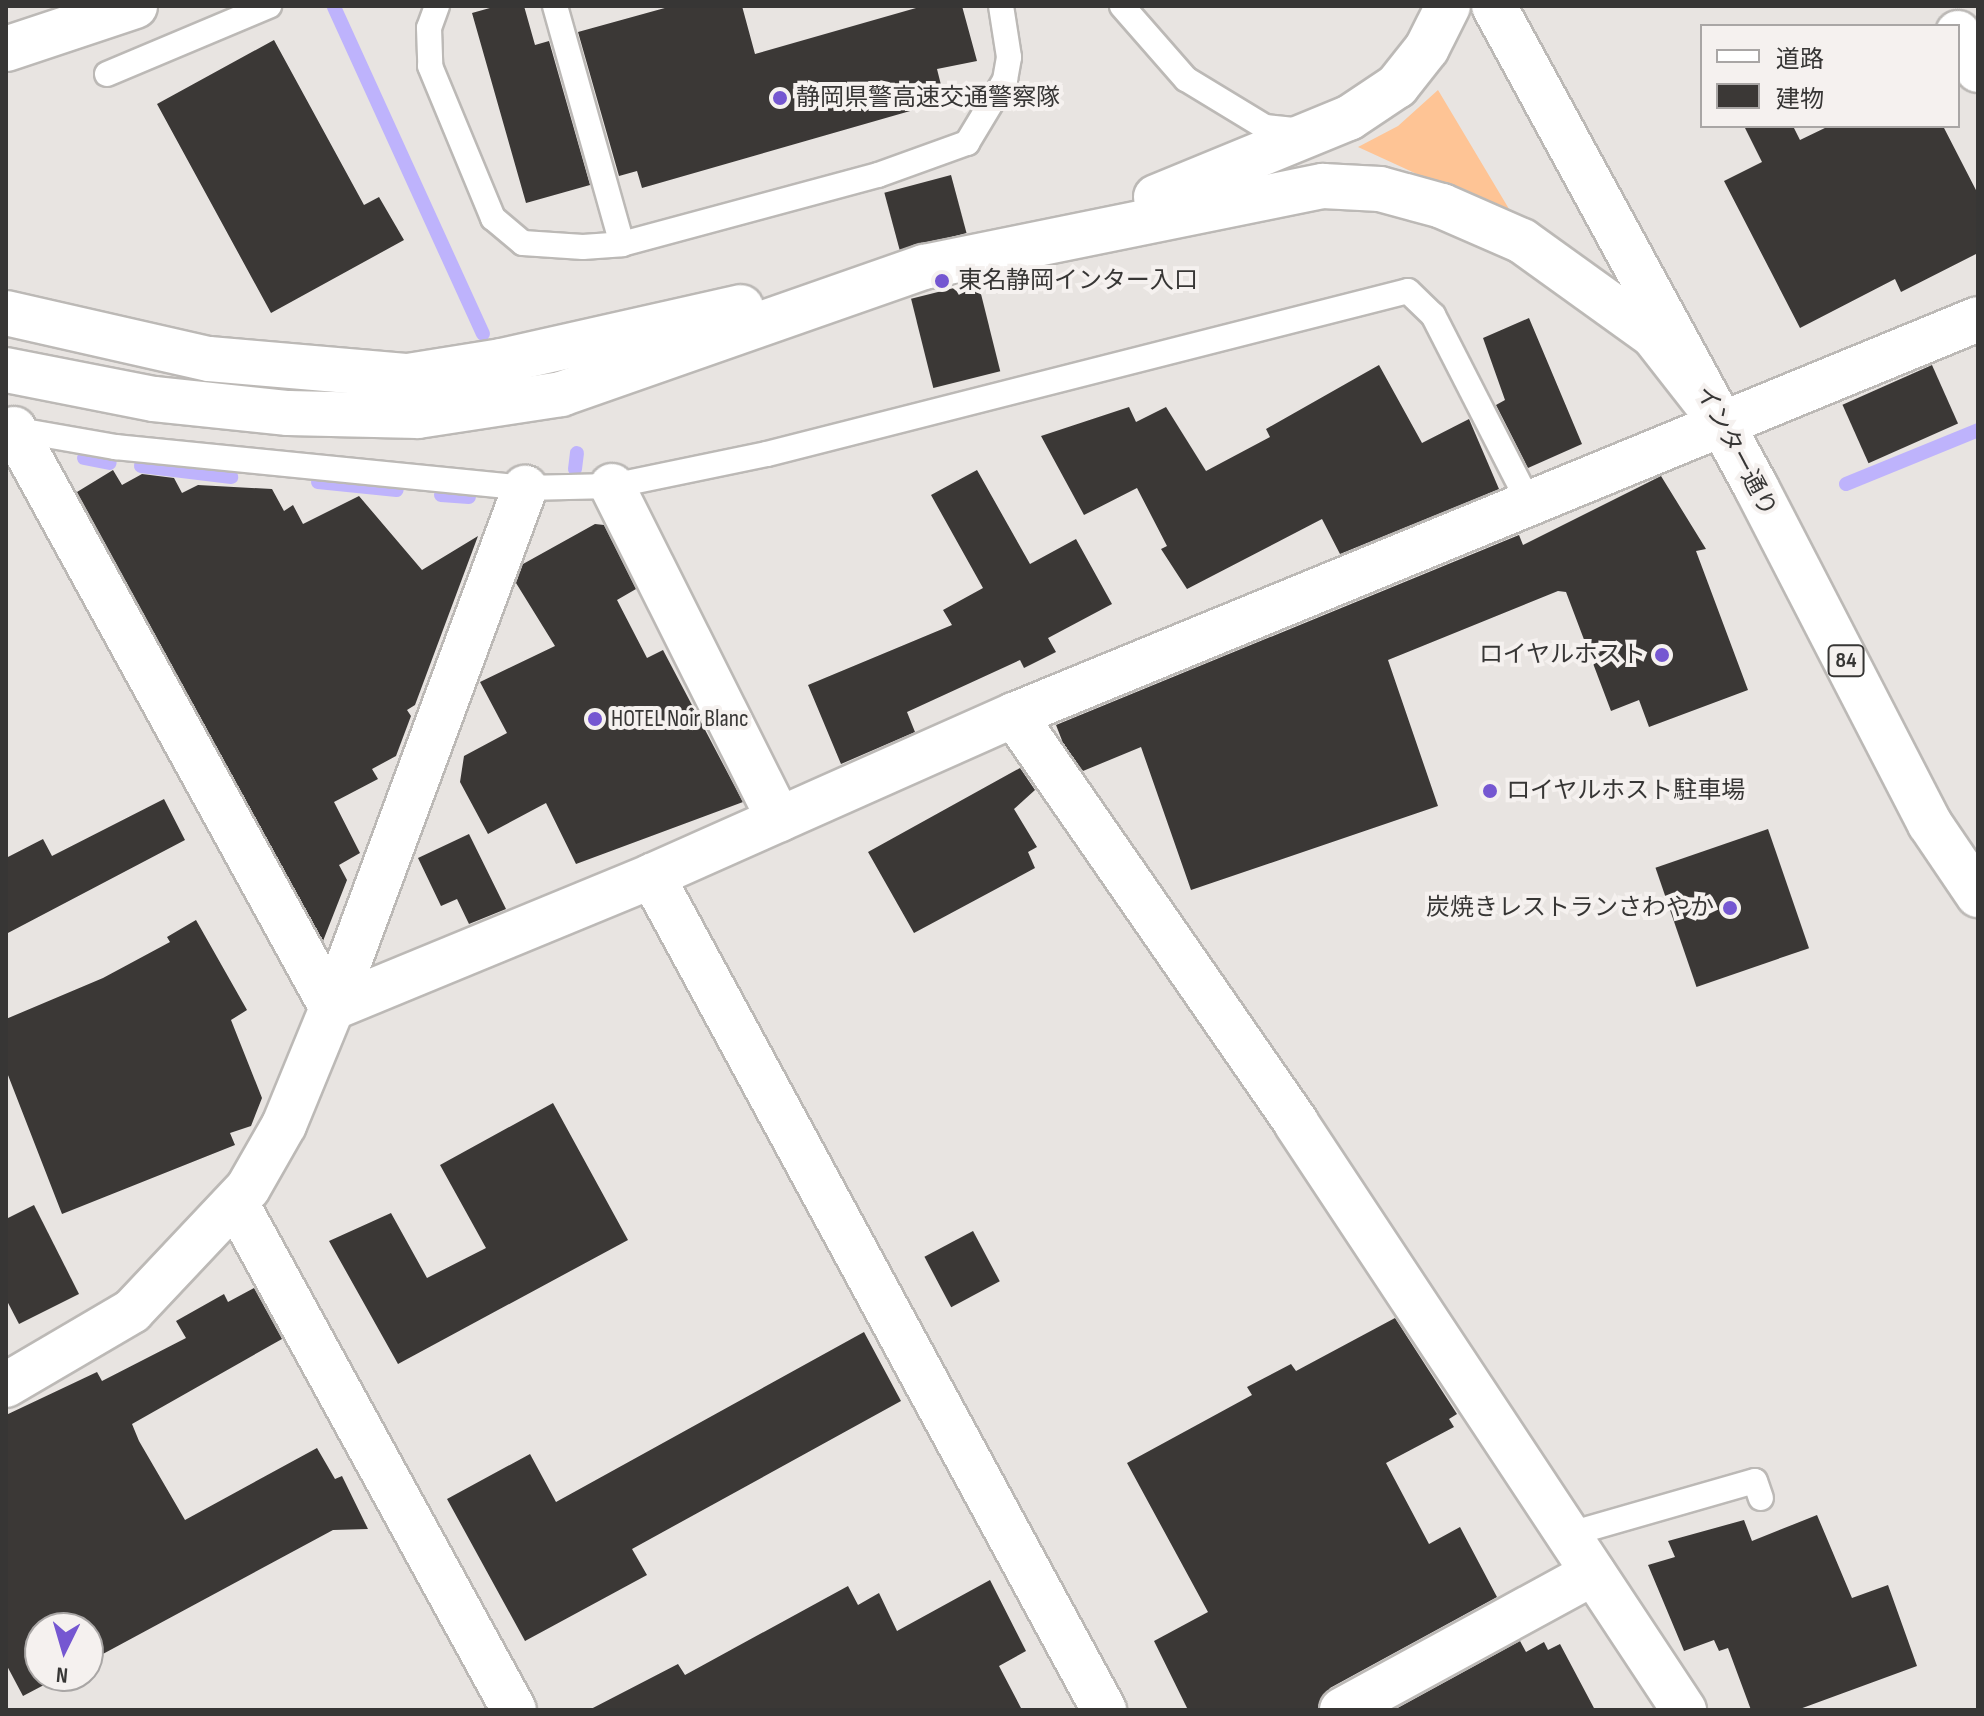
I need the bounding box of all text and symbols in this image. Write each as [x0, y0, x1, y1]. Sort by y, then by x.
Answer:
legend [1700, 24, 1960, 128]
text: 道路 [1776, 45, 1824, 74]
place label: 静岡県警高速交通警察隊 [796, 84, 1060, 112]
text: 建物 [1776, 85, 1824, 114]
marker: 静岡県警高速交通警察隊 [771, 89, 789, 107]
place label: 東名静岡インター入口 [958, 267, 1198, 295]
marker: 東名静岡インター入口 [933, 272, 951, 290]
street label: インター通り [1689, 381, 1783, 521]
place label: ロイヤルホスト [1478, 641, 1646, 669]
road number: 84 [1826, 643, 1866, 679]
marker: ロイヤルホスト [1653, 646, 1671, 664]
place label: HOTEL Noir Blanc [611, 705, 749, 733]
marker: HOTEL Noir Blanc [586, 710, 604, 728]
place label: ロイヤルホスト駐車場 [1506, 777, 1746, 805]
marker: ロイヤルホスト駐車場 [1481, 782, 1499, 800]
place label: 炭焼きレストランさわやか [1426, 894, 1714, 922]
marker: 炭焼きレストランさわやか [1721, 899, 1739, 917]
north arrow [24, 1612, 104, 1692]
text: N [55, 1660, 69, 1688]

